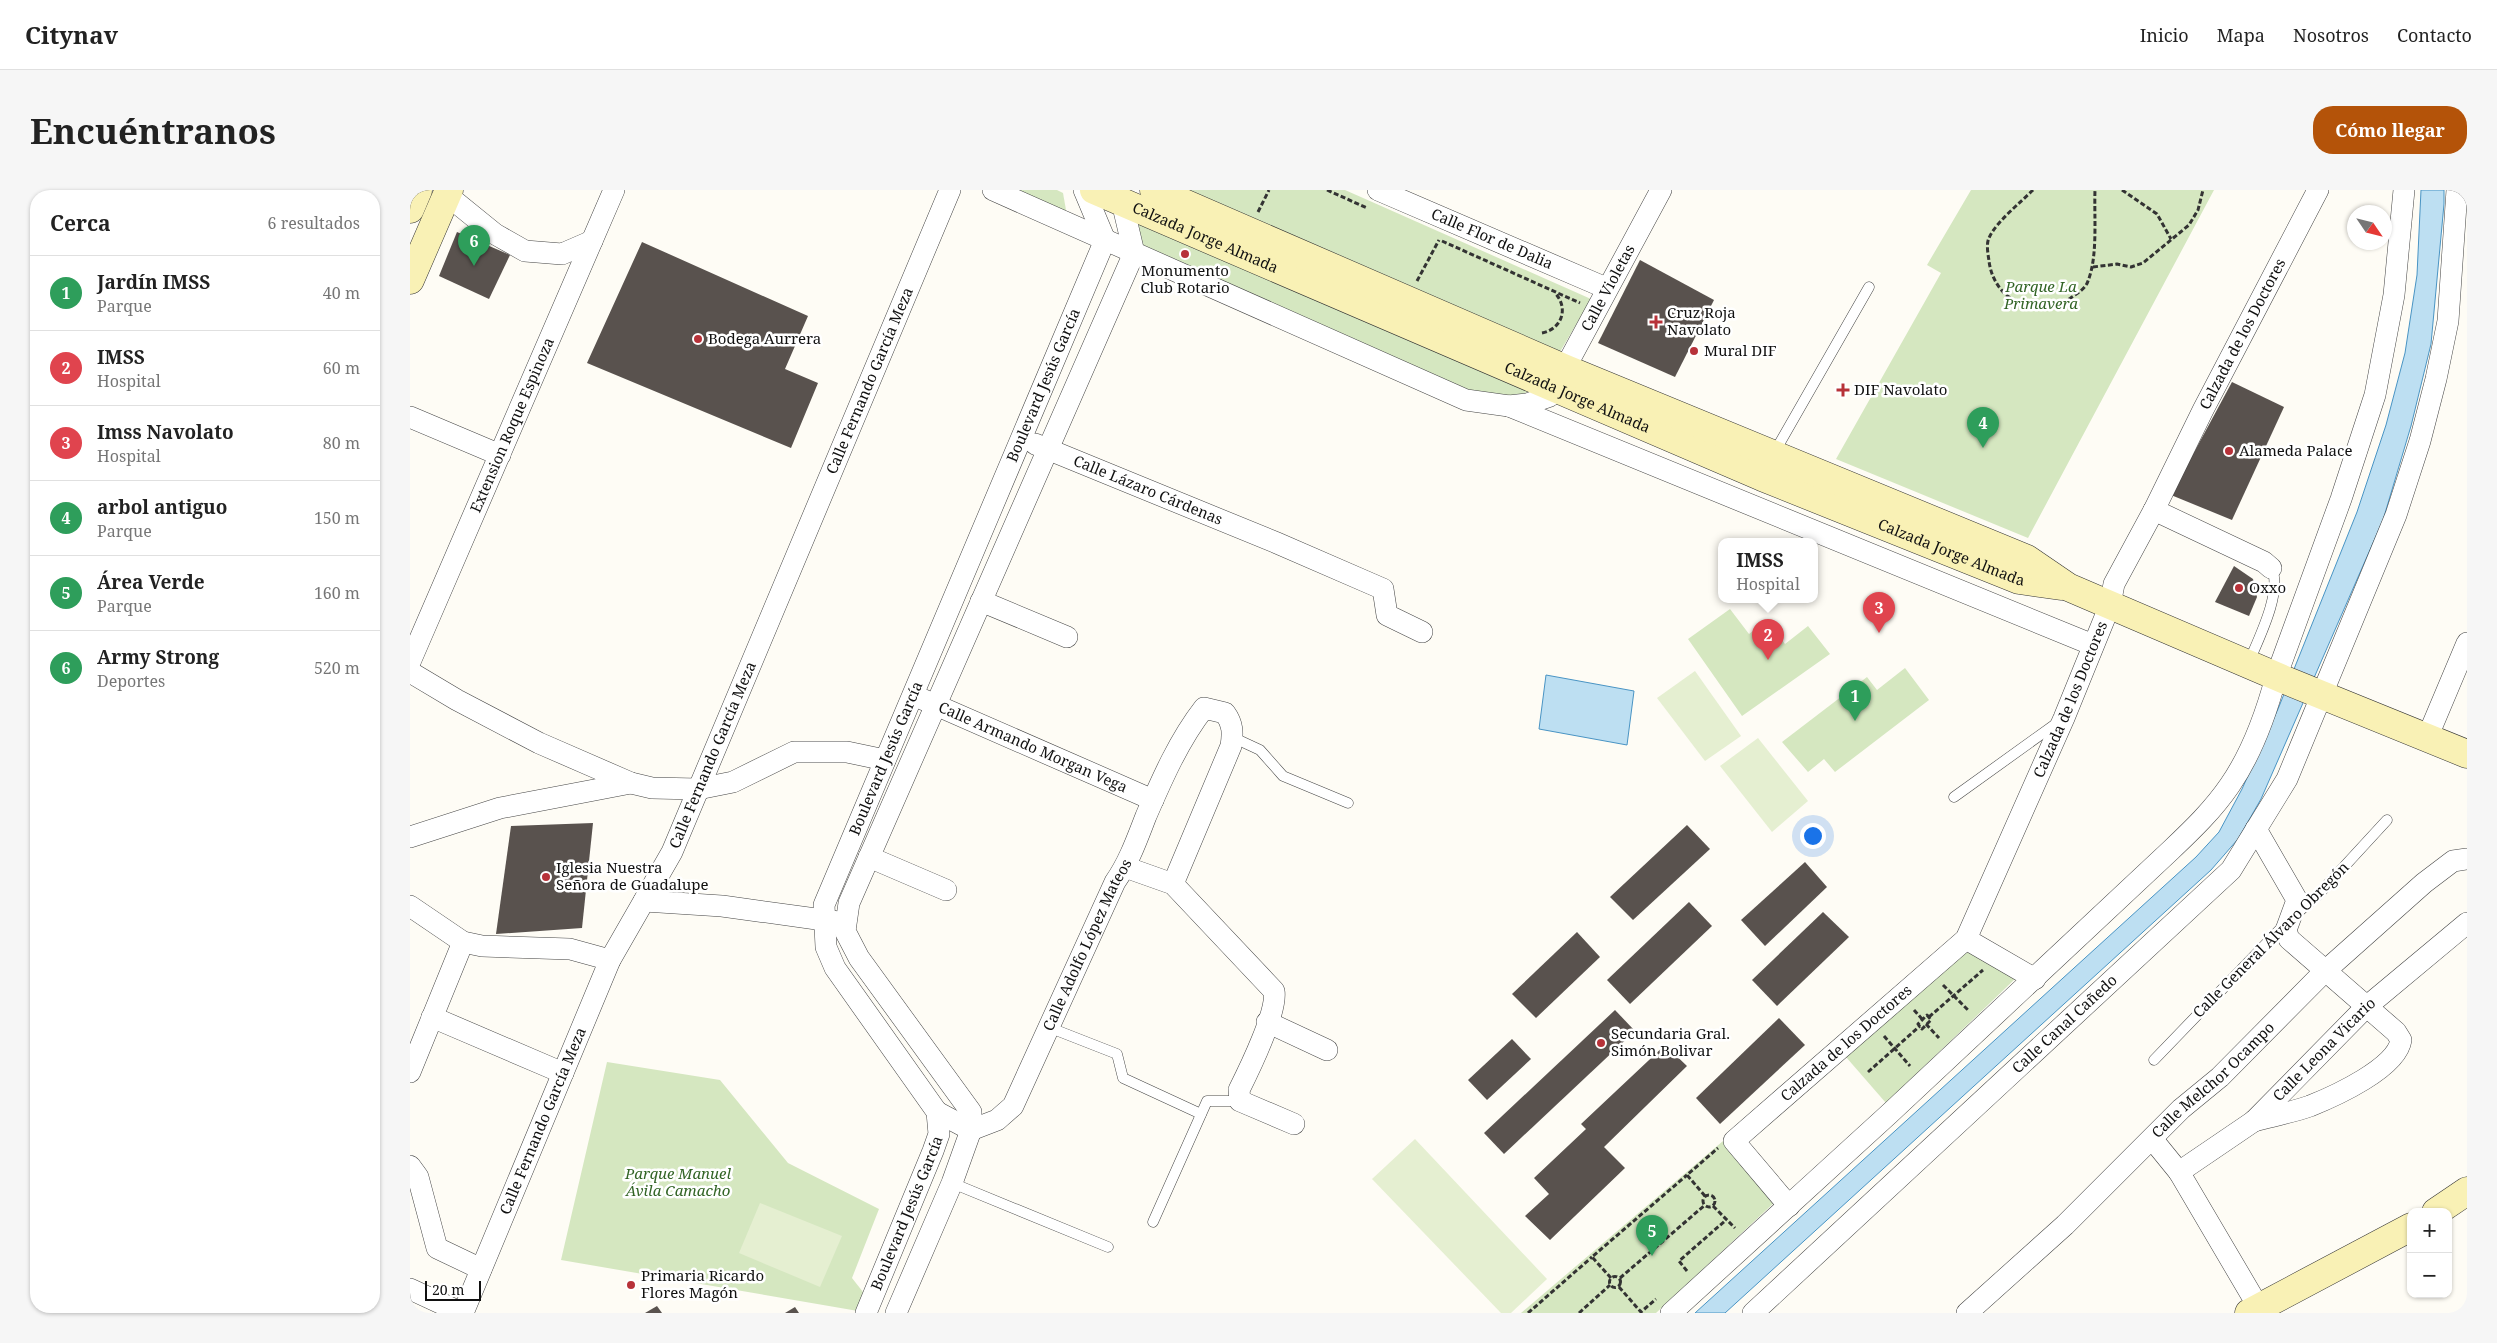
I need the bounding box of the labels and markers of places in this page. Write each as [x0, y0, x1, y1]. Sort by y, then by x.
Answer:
pin: 6 [458, 225, 490, 266]
marker: Monumento Club Rotario [1179, 248, 1191, 260]
place label: Monumento Club Rotario [1140, 260, 1230, 297]
place label: Cruz Roja Navolato [1667, 302, 1736, 339]
marker: Cruz Roja Navolato [1649, 315, 1663, 329]
place label: Bodega Aurrera [708, 328, 821, 348]
marker: Bodega Aurrera [692, 333, 704, 345]
place label: Mural DIF [1704, 340, 1777, 360]
marker: Mural DIF [1688, 345, 1700, 357]
place label: DIF Navolato [1854, 379, 1947, 399]
marker: DIF Navolato [1836, 383, 1850, 397]
pin: 4 [1967, 407, 1999, 448]
place label: Alameda Palace [2239, 440, 2352, 460]
marker: Alameda Palace [2223, 445, 2235, 457]
place label: Oxxo [2249, 577, 2286, 597]
marker: Oxxo [2233, 582, 2245, 594]
pin: 3 [1863, 592, 1895, 633]
pin: 2 [1752, 619, 1784, 660]
pin: 1 [1839, 680, 1871, 721]
place label: Iglesia Nuestra Señora de Guadalupe [556, 857, 709, 894]
marker: Iglesia Nuestra Señora de Guadalupe [540, 871, 552, 883]
place label: Secundaria Gral. Simón Bolivar [1611, 1023, 1730, 1060]
marker: Secundaria Gral. Simón Bolivar [1595, 1037, 1607, 1049]
pin: 5 [1636, 1215, 1668, 1256]
place label: Primaria Ricardo Flores Magón [641, 1265, 764, 1302]
marker: Primaria Ricardo Flores Magón [625, 1279, 637, 1291]

